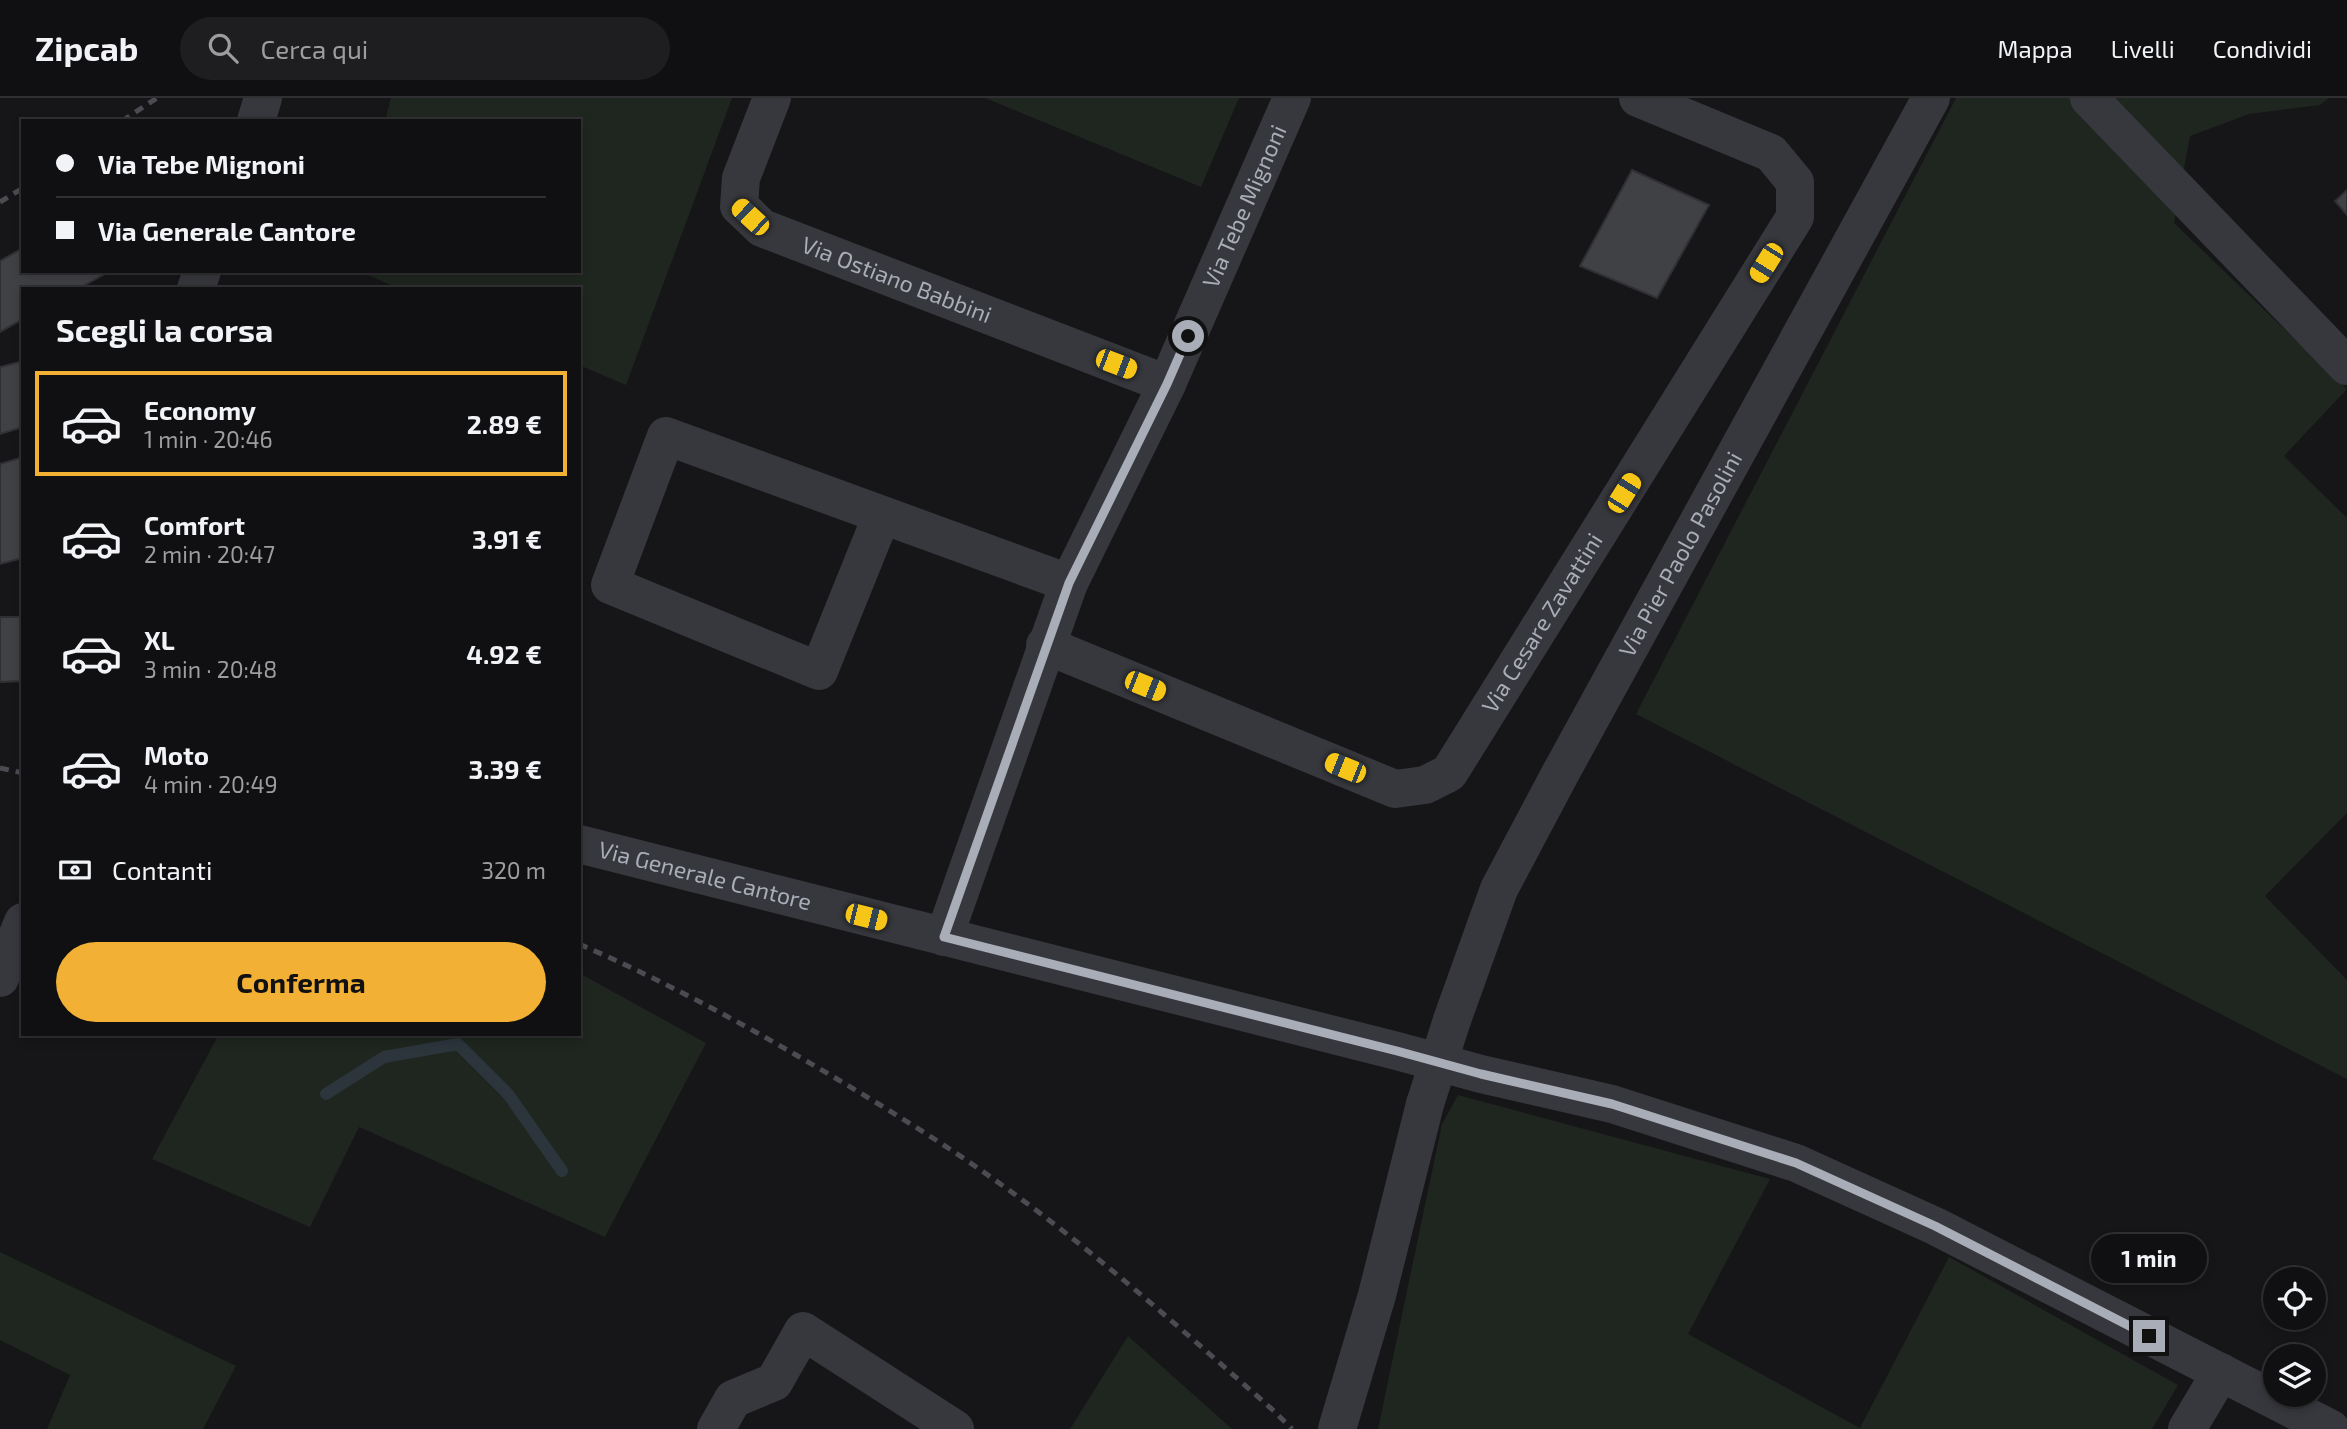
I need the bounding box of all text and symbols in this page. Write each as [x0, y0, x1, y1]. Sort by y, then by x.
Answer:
search box [180, 17, 670, 80]
text: Zipcab [35, 28, 138, 68]
icon: search [204, 29, 242, 67]
text: Cerca qui [260, 33, 368, 64]
text: Mappa [1997, 34, 2073, 63]
text: Livelli [2111, 34, 2175, 63]
text: Condividi [2213, 34, 2312, 63]
street label: Via Tebe Mignoni [1196, 120, 1292, 292]
text: Via Tebe Mignoni [98, 148, 305, 179]
car [728, 195, 773, 239]
text: Via Generale Cantore [98, 215, 356, 246]
street label: Via Ostiano Babbini [798, 230, 996, 328]
car [1746, 240, 1787, 286]
text: Scegli la corsa [56, 310, 273, 348]
route start [1172, 320, 1204, 352]
car [1093, 347, 1140, 381]
icon: car [60, 392, 123, 455]
text: Economy [144, 394, 256, 425]
text: 2.89 € [467, 408, 542, 439]
text: 1 min · 20:46 [144, 425, 273, 453]
street label: Via Pier Paolo Pasolini [1612, 446, 1747, 661]
car [1604, 470, 1645, 516]
icon: car [60, 507, 123, 570]
text: Comfort [144, 509, 245, 540]
text: 3.91 € [472, 523, 542, 554]
street label: Via Cesare Zavattini [1475, 528, 1608, 718]
text: 2 min · 20:47 [144, 540, 275, 568]
icon: car [60, 622, 123, 685]
text: XL [144, 624, 175, 655]
text: 4.92 € [466, 638, 542, 669]
text: 3 min · 20:48 [144, 655, 277, 683]
car [1122, 668, 1169, 704]
icon: car [60, 737, 123, 800]
text: Moto [144, 739, 209, 770]
car [1322, 750, 1369, 786]
text: 3.39 € [469, 753, 542, 784]
text: 4 min · 20:49 [144, 770, 278, 798]
street label: Via Generale Cantore [596, 835, 815, 915]
icon: cash [56, 851, 94, 889]
text: Contanti [112, 854, 212, 885]
text: 320 m [481, 856, 546, 884]
car [844, 902, 889, 932]
button: Conferma [56, 942, 546, 1022]
callout: 1 min [2091, 1234, 2207, 1284]
text: 1 min [2121, 1244, 2177, 1272]
map controls [2263, 1267, 2326, 1407]
button: locate [2263, 1267, 2326, 1330]
route end [2133, 1320, 2165, 1352]
button: layers [2263, 1344, 2326, 1407]

